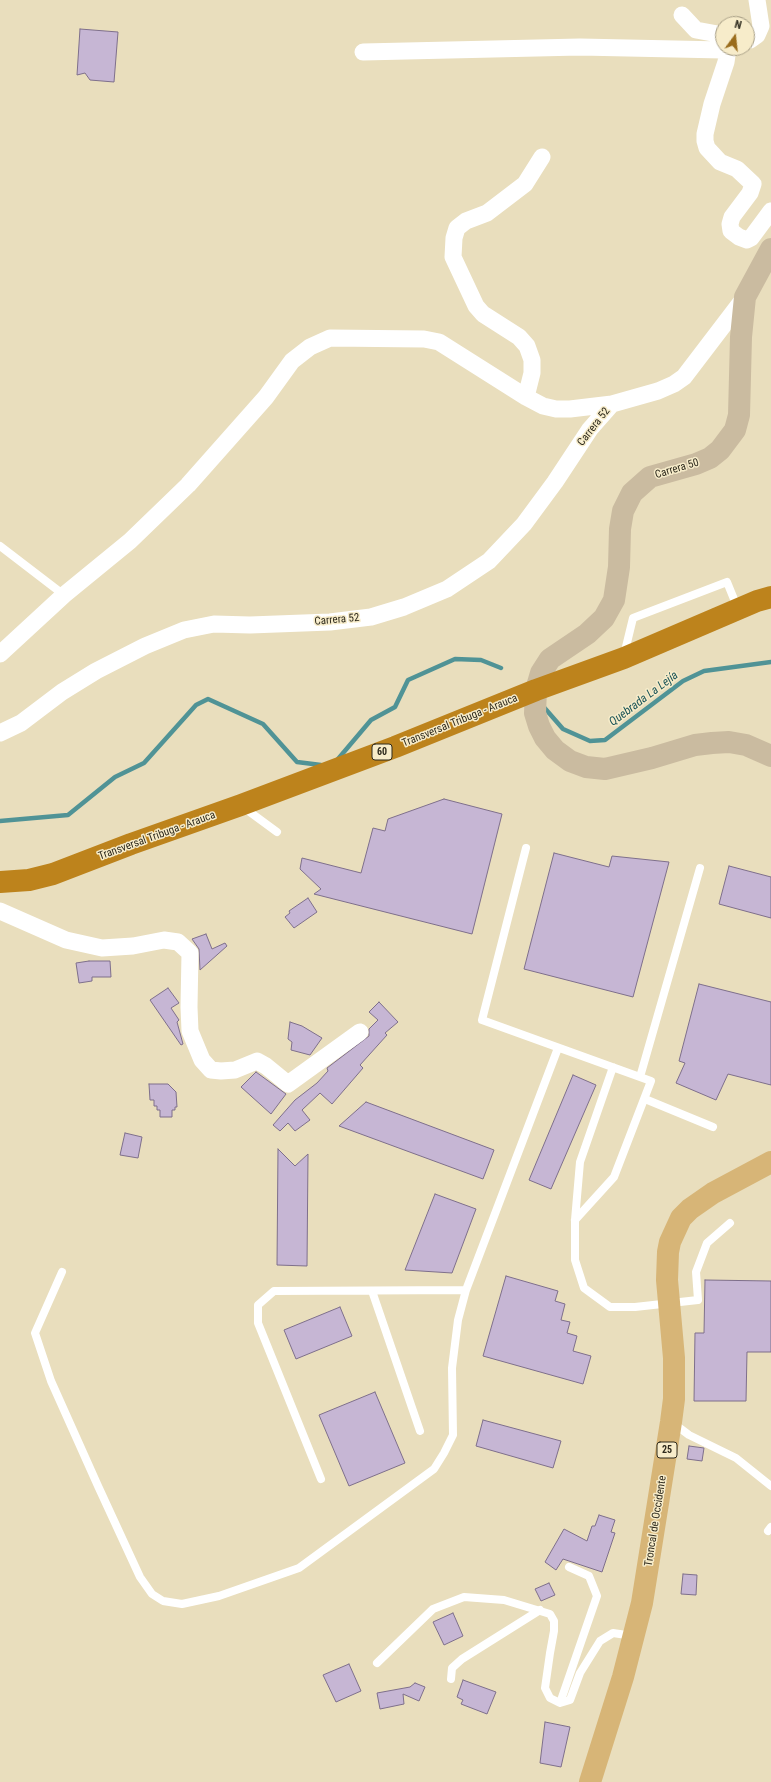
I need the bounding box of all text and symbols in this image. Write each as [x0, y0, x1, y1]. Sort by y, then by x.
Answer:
north arrow [715, 16, 755, 56]
text: N [733, 18, 743, 32]
street label: Carrera 52 [575, 405, 613, 449]
street label: Carrera 50 [654, 456, 700, 482]
street label: Carrera 52 [314, 611, 360, 629]
water label: Quebrada La Lejía [607, 668, 681, 730]
street label: Transversal Tribuga - Arauca [400, 692, 520, 750]
road number: 60 [372, 744, 392, 760]
street label: Transversal Tribuga - Arauca [97, 809, 217, 863]
road number: 25 [657, 1442, 677, 1458]
street label: Troncal de Occidente [642, 1475, 670, 1567]

